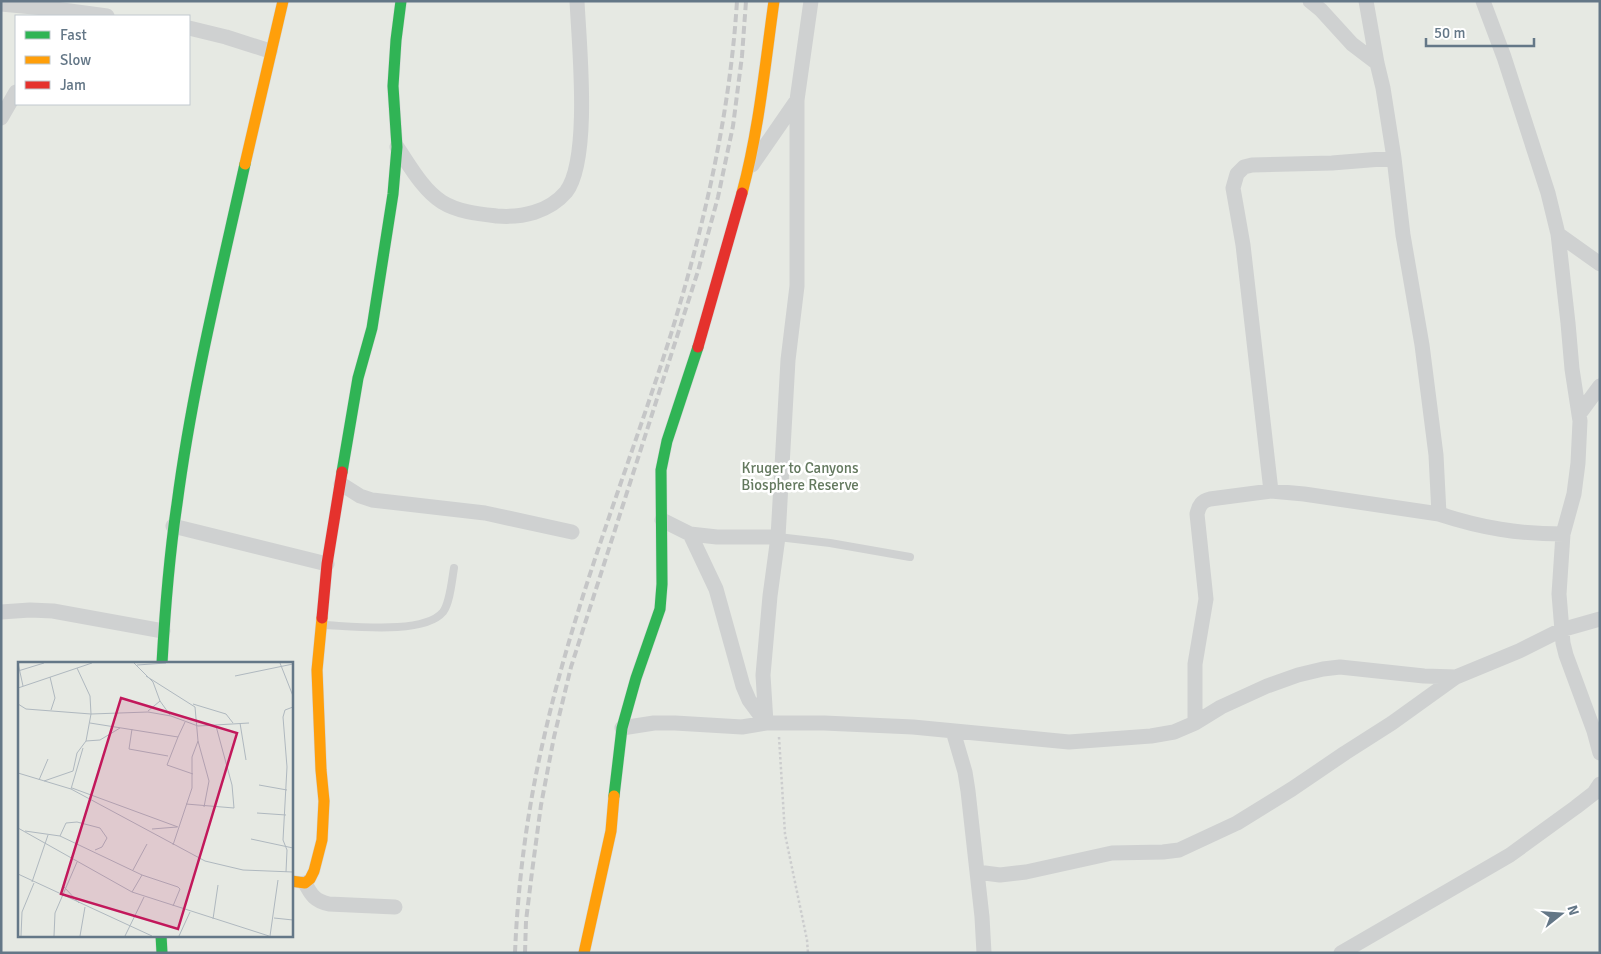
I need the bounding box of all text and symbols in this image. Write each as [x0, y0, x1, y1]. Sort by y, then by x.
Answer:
legend [15, 15, 190, 105]
scale bar [1426, 15, 1534, 47]
text: 50 m [1434, 24, 1465, 42]
text: Fast [60, 26, 87, 44]
text: Slow [60, 51, 91, 69]
text: Jam [60, 76, 86, 94]
park label: Kruger to Canyons Biosphere Reserve [741, 459, 859, 494]
inset map [18, 662, 292, 936]
north arrow [1536, 889, 1586, 939]
text: N [1563, 903, 1583, 917]

